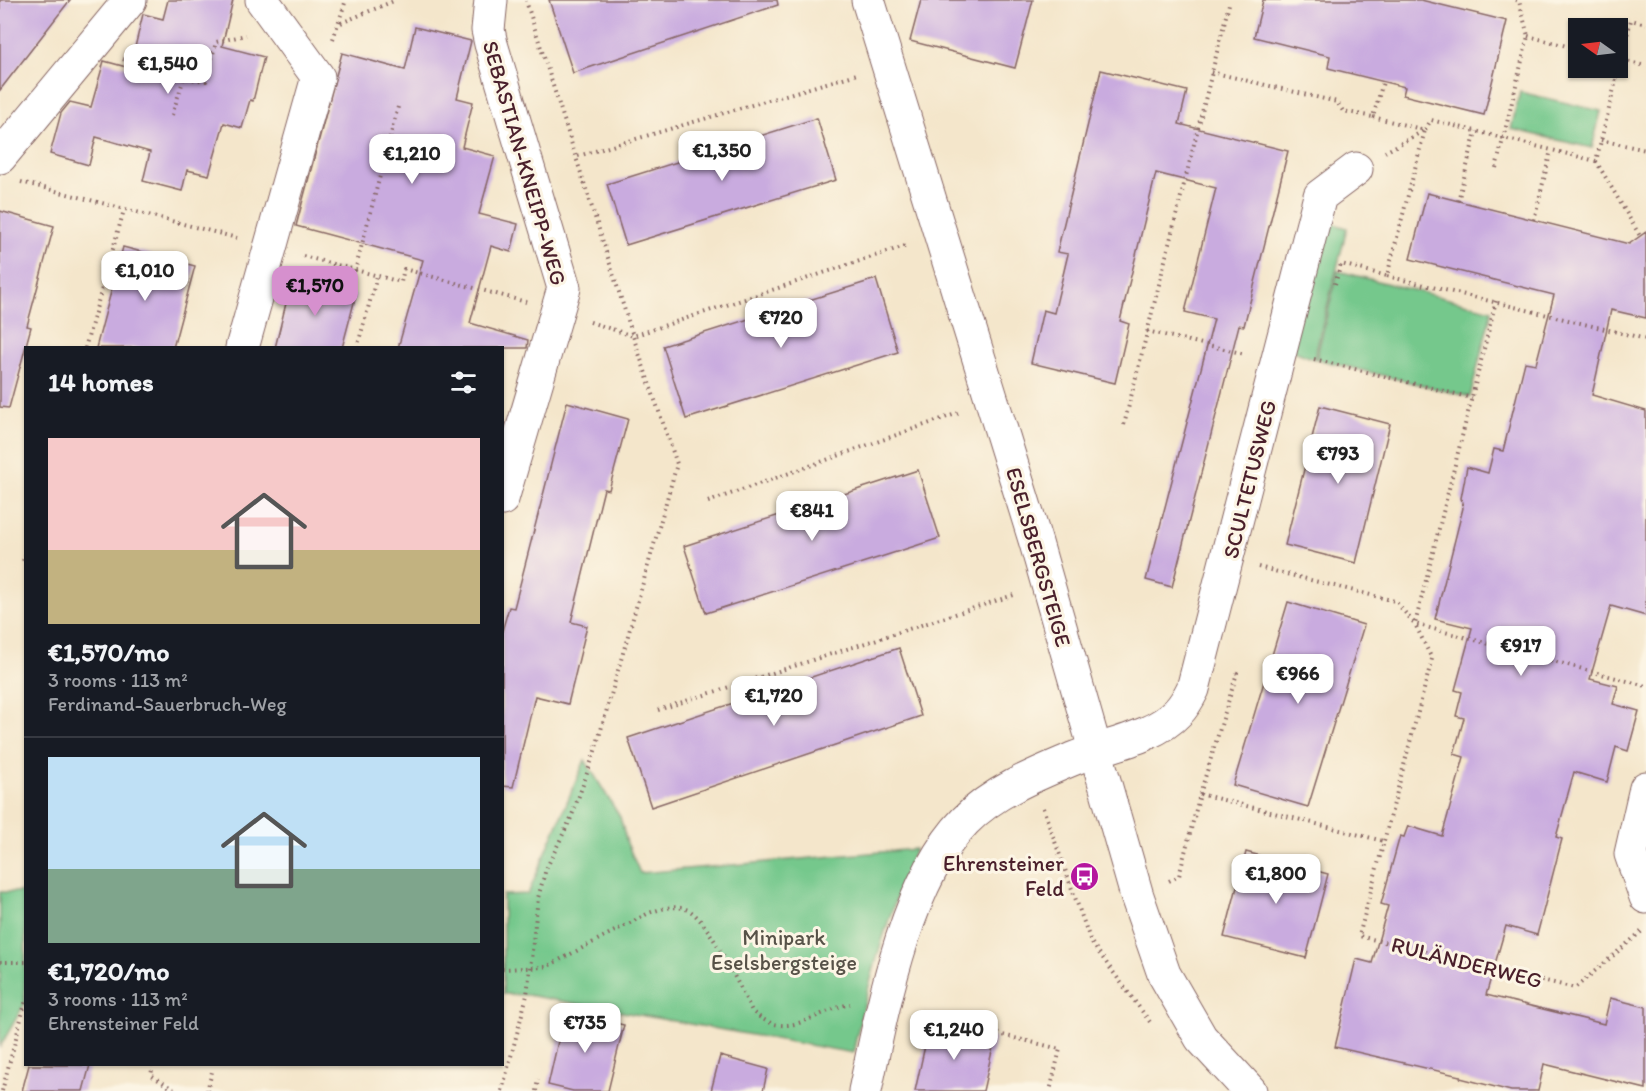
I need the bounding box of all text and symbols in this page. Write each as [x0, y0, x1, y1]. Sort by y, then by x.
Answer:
north arrow [1568, 18, 1628, 78]
map controls [1568, 18, 1628, 78]
street label: SEBASTIAN-KNEIPP-WEG [477, 38, 572, 288]
pin: €1,540 [119, 44, 217, 95]
text: €1,540 [138, 51, 198, 75]
pin: €1,350 [673, 131, 771, 182]
pin: €1,210 [363, 134, 461, 185]
text: €1,350 [692, 138, 752, 162]
text: €1,210 [383, 141, 441, 165]
pin: €1,010 [96, 251, 194, 302]
text: €1,010 [115, 258, 175, 282]
pin: €1,570 [266, 266, 364, 317]
text: €1,570 [286, 273, 344, 297]
pin: €720 [745, 298, 817, 349]
text: €720 [759, 305, 803, 329]
text: 14 homes [48, 366, 154, 398]
icon: filters [447, 366, 480, 399]
street label: SCULTETUSWEG [1217, 397, 1282, 561]
pin: €793 [1302, 434, 1374, 485]
text: €793 [1317, 441, 1359, 465]
street label: ESELSBERGSTEIGE [1000, 464, 1077, 650]
icon: home [210, 477, 318, 585]
pin: €841 [776, 491, 848, 542]
text: €841 [790, 498, 834, 522]
pin: €917 [1485, 626, 1557, 677]
text: €917 [1500, 633, 1542, 657]
text: €1,570/mo [48, 636, 170, 668]
pin: €966 [1262, 654, 1334, 705]
text: €966 [1276, 661, 1320, 685]
text: 3 rooms · 113 m² [48, 668, 188, 692]
pin: €1,720 [725, 676, 823, 727]
text: €1,720 [745, 683, 803, 707]
text: Ferdinand-Sauerbruch-Weg [48, 692, 287, 716]
icon: home [210, 796, 318, 904]
place label: Ehrensteiner Feld [943, 850, 1064, 902]
pin: €1,800 [1227, 854, 1325, 905]
bus stop icon: Ehrensteiner Feld [1069, 860, 1101, 892]
text: €1,800 [1245, 861, 1307, 885]
park label: Minipark Eselsbergsteige [711, 924, 857, 976]
street label: RULÄNDERWEG [1389, 931, 1545, 994]
text: €1,720/mo [48, 955, 170, 987]
text: 3 rooms · 113 m² [48, 987, 188, 1011]
pin: €735 [549, 1003, 621, 1054]
text: €735 [564, 1010, 606, 1034]
pin: €1,240 [905, 1010, 1003, 1061]
text: Ehrensteiner Feld [48, 1011, 199, 1035]
text: €1,240 [924, 1017, 984, 1041]

